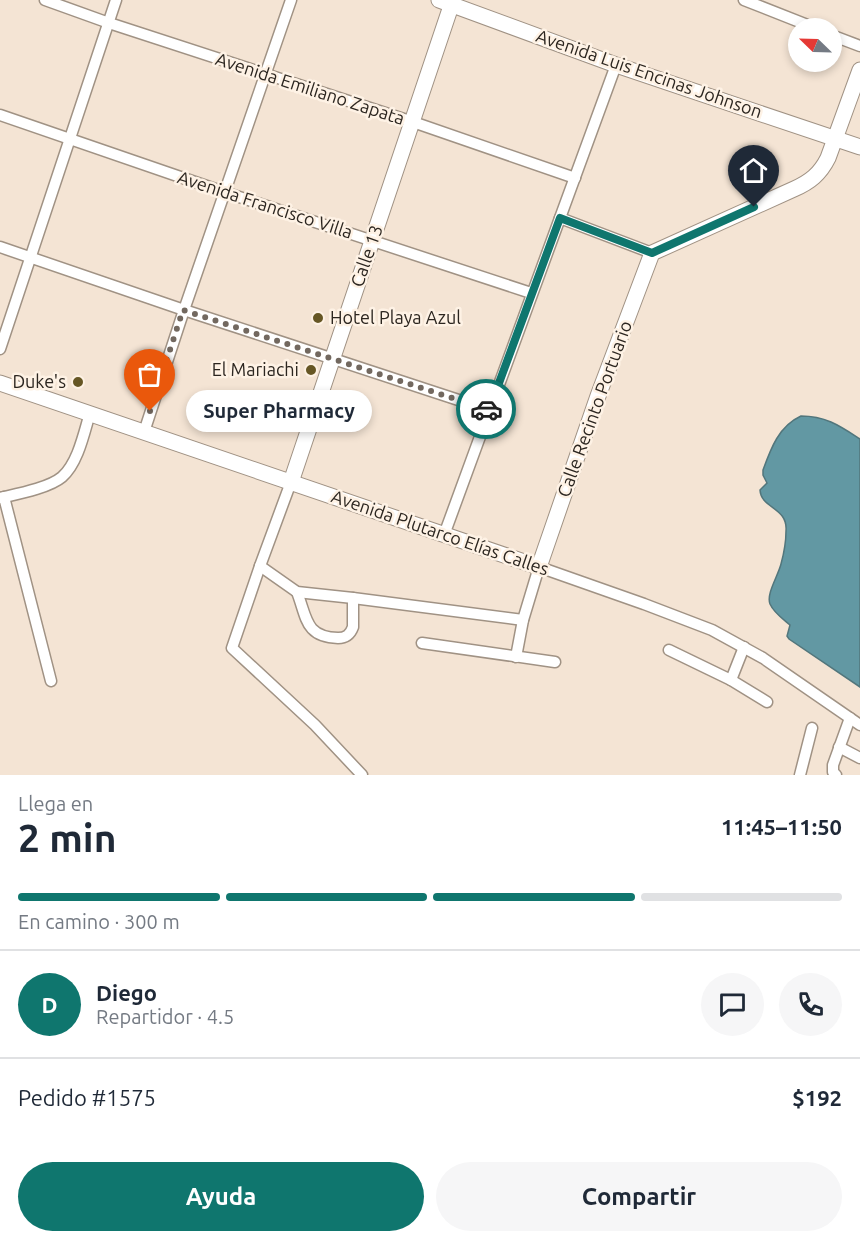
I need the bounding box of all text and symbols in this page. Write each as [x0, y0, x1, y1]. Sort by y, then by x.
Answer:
north arrow [788, 18, 842, 72]
map controls [788, 18, 842, 72]
street label: Avenida Luis Encinas Johnson [534, 25, 765, 121]
street label: Avenida Emiliano Zapata [213, 48, 407, 128]
pin [728, 145, 779, 207]
icon: home [737, 154, 770, 187]
street label: Avenida Francisco Villa [175, 166, 355, 242]
street label: Calle 13 [346, 222, 386, 289]
place label: Hotel Playa Azul [330, 307, 461, 327]
marker: Hotel Playa Azul [311, 311, 325, 325]
street label: Calle Recinto Portuario [553, 318, 635, 499]
pin [124, 349, 175, 411]
icon: bag [133, 358, 166, 391]
place label: El Mariachi [212, 359, 299, 379]
marker: El Mariachi [304, 363, 318, 377]
place label: Duke's [12, 371, 66, 391]
marker: Duke's [71, 375, 85, 389]
courier [456, 379, 516, 439]
callout: Super Pharmacy [186, 390, 372, 432]
icon: car [470, 393, 503, 426]
text: Super Pharmacy [203, 399, 355, 422]
street label: Avenida Plutarco Elías Calles [329, 485, 552, 579]
text: Llega en [18, 792, 93, 815]
text: 11:45–11:50 [721, 814, 842, 839]
text: 2 min [18, 816, 117, 859]
text: En camino · 300 m [18, 910, 180, 933]
button: chat [701, 973, 764, 1036]
button: phone [779, 973, 842, 1036]
text: Diego [96, 980, 157, 1005]
text: D [41, 992, 58, 1017]
text: Repartidor · 4.5 [96, 1005, 234, 1028]
text: Pedido #1575 [18, 1085, 156, 1110]
text: $192 [792, 1085, 842, 1110]
button: Ayuda [18, 1162, 424, 1231]
button: Compartir [436, 1162, 842, 1231]

